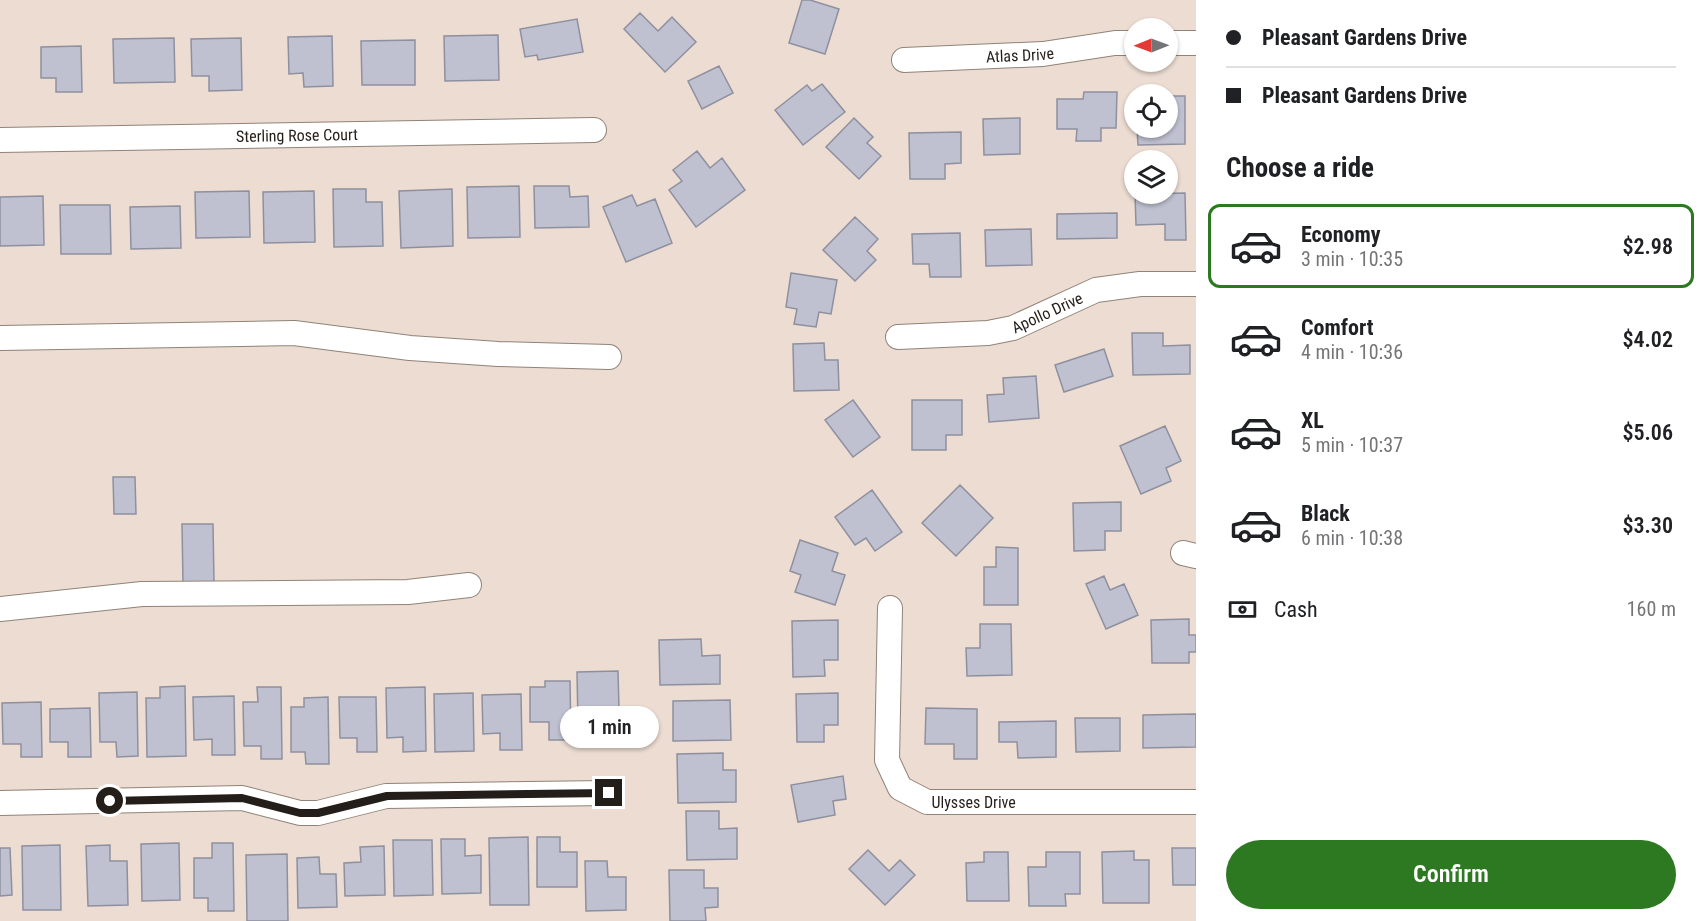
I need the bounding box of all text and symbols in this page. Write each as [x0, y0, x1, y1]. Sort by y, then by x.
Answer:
north arrow [1124, 18, 1178, 72]
map controls [1124, 18, 1178, 204]
text: Pleasant Gardens Drive [1262, 25, 1467, 50]
street label: Atlas Drive [985, 43, 1055, 66]
text: Pleasant Gardens Drive [1262, 83, 1467, 108]
button: locate [1124, 84, 1178, 138]
street label: Sterling Rose Court [236, 125, 358, 146]
button: layers [1124, 150, 1178, 204]
text: Choose a ride [1226, 152, 1374, 184]
icon: car [1229, 219, 1283, 273]
text: Economy [1301, 222, 1381, 247]
text: $2.98 [1622, 234, 1673, 259]
text: 3 min · 10:35 [1301, 247, 1403, 271]
street label: Apollo Drive [1009, 288, 1086, 337]
icon: car [1229, 312, 1283, 366]
text: Comfort [1301, 315, 1374, 340]
text: $4.02 [1622, 327, 1673, 352]
text: 4 min · 10:36 [1301, 340, 1403, 364]
icon: car [1229, 405, 1283, 459]
text: XL [1301, 408, 1324, 433]
text: $5.06 [1622, 420, 1673, 445]
text: 5 min · 10:37 [1301, 433, 1403, 457]
icon: car [1229, 498, 1283, 552]
text: Black [1301, 501, 1350, 526]
text: $3.30 [1622, 513, 1673, 538]
text: 6 min · 10:38 [1301, 526, 1403, 550]
icon: cash [1226, 593, 1259, 626]
text: Cash [1274, 597, 1318, 622]
text: 160 m [1627, 597, 1676, 621]
callout: 1 min [560, 706, 658, 748]
text: 1 min [587, 715, 632, 739]
route end [595, 779, 622, 806]
route start [96, 787, 123, 814]
street label: Ulysses Drive [932, 793, 1016, 812]
button: Confirm [1226, 840, 1676, 909]

